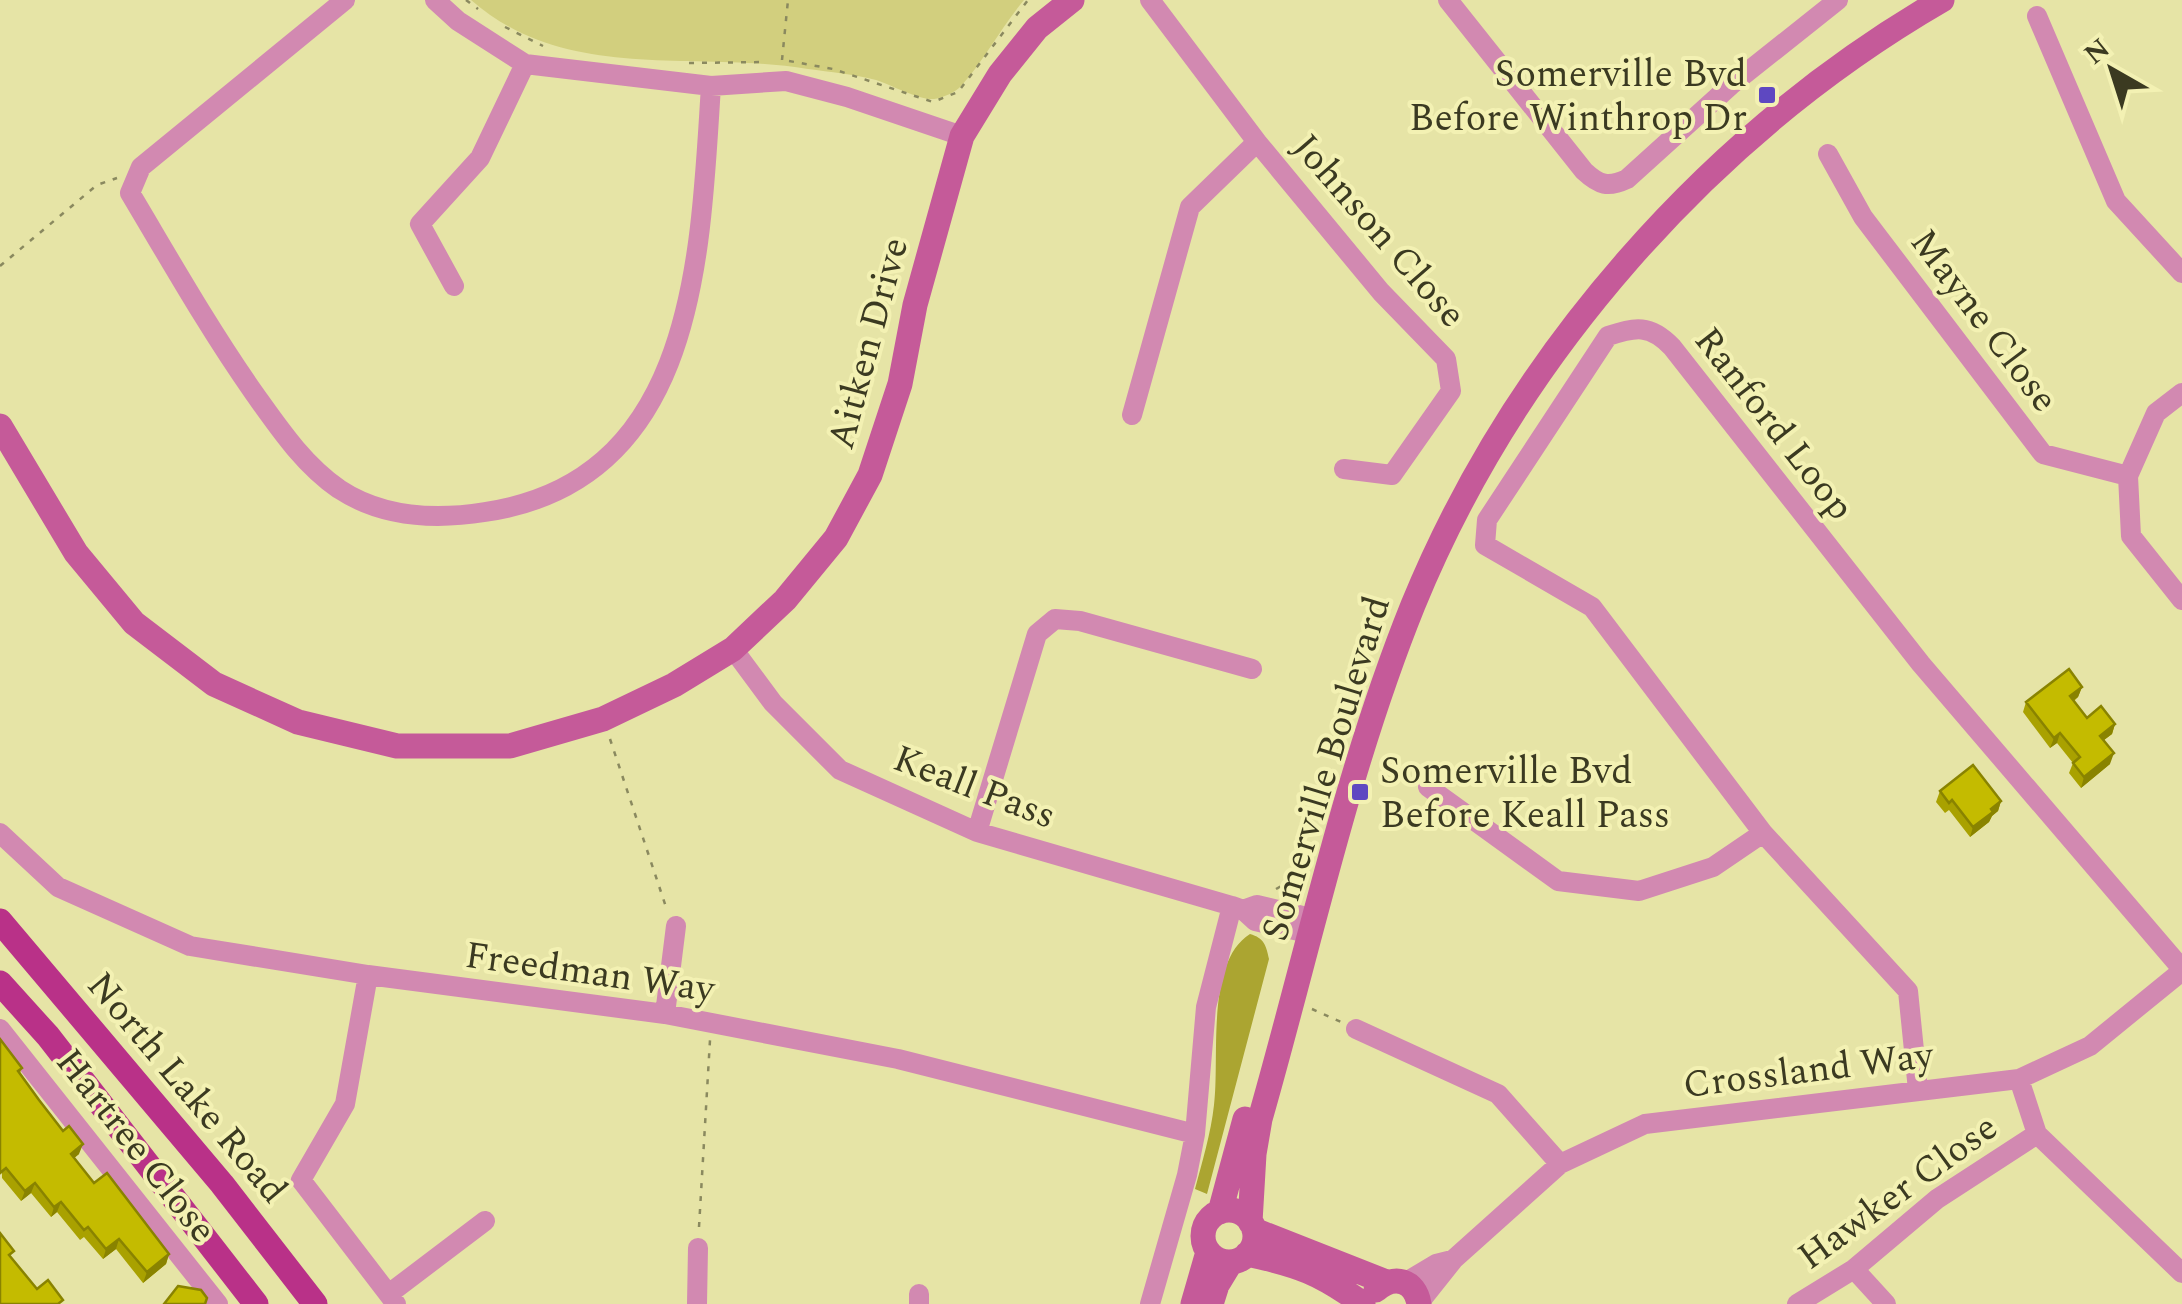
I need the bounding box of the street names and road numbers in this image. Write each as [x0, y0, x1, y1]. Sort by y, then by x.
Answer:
street label: Johnson Close [1277, 121, 1480, 341]
street label: Mayne Close [1895, 217, 2072, 425]
street label: Aitken Drive [813, 231, 925, 456]
street label: Ranford Loop [1679, 315, 1868, 534]
street label: Somerville Boulevard [1247, 589, 1407, 948]
street label: Keall Pass [885, 730, 1064, 845]
street label: Freedman Way [461, 927, 720, 1019]
street label: North Lake Road [72, 960, 301, 1217]
street label: Crossland Way [1680, 1027, 1938, 1115]
street label: Hartree Close [41, 1036, 230, 1256]
street label: Hawker Close [1786, 1100, 2010, 1285]

